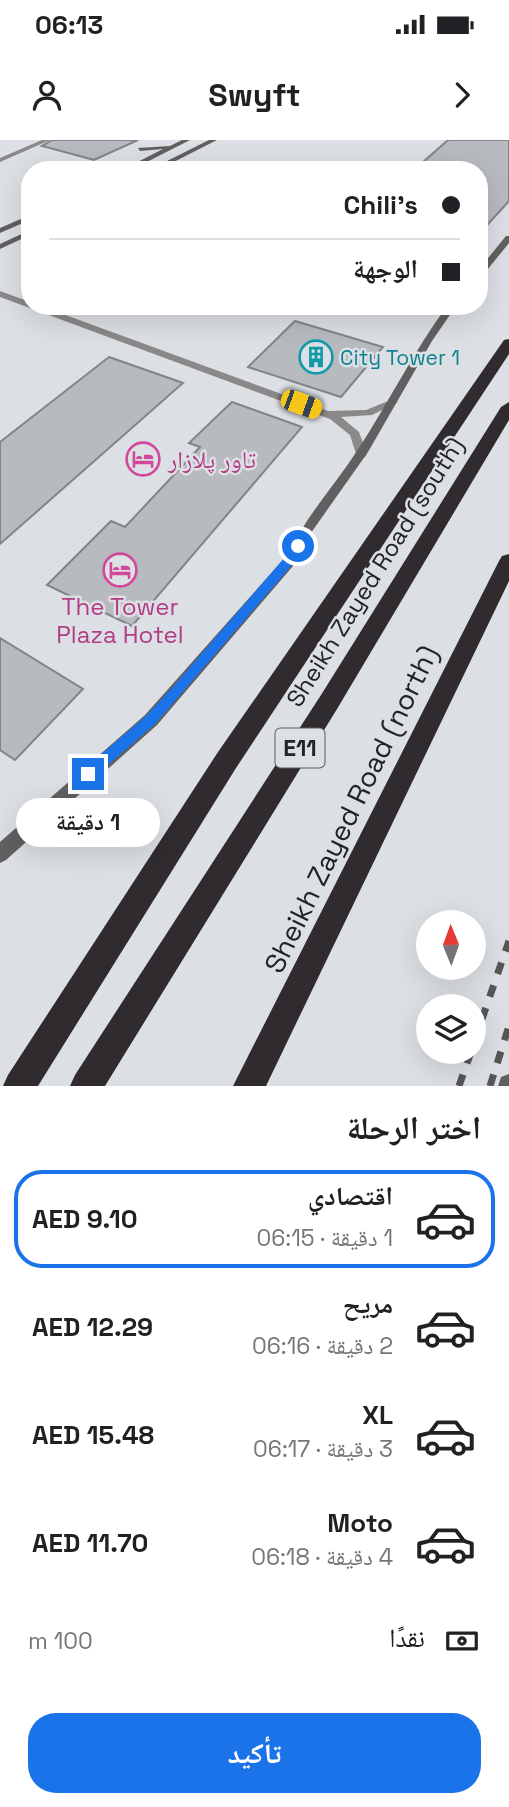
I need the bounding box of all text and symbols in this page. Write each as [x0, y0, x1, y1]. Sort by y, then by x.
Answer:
text: 06:13 [35, 8, 103, 42]
text: Swyft [208, 75, 301, 115]
icon: person [28, 76, 66, 114]
icon: forward [443, 76, 481, 114]
text: Chili's [343, 188, 418, 222]
text: الوجهة [353, 252, 418, 286]
building icon: City Tower 1 [297, 338, 335, 376]
place label: City Tower 1 [340, 344, 460, 371]
car [278, 387, 325, 421]
street label: Sheikh Zayed Road (south) [279, 431, 471, 713]
hotel icon: تاور پلازار [124, 440, 162, 478]
place label: تاور پلازار [167, 444, 256, 475]
route start [282, 530, 314, 562]
hotel icon: The Tower Plaza Hotel [101, 551, 139, 589]
place label: The Tower Plaza Hotel [56, 591, 184, 650]
street label: Sheikh Zayed Road (north) [256, 639, 446, 979]
road number: E11 [276, 728, 324, 768]
route end [72, 758, 104, 790]
callout: 1 دقيقة [16, 798, 160, 848]
text: 1 دقيقة [56, 807, 120, 837]
north arrow [416, 910, 486, 980]
map controls [416, 910, 486, 1064]
button: layers [416, 994, 486, 1064]
text: اختر الرحلة [347, 1108, 481, 1148]
text: اقتصادي [308, 1179, 393, 1213]
icon: car [414, 1188, 477, 1251]
text: AED 9.10 [32, 1202, 138, 1236]
text: 1 دقيقة · 06:15 [257, 1223, 393, 1253]
text: مريح [343, 1287, 393, 1321]
icon: car [414, 1296, 477, 1359]
text: AED 12.29 [32, 1310, 153, 1344]
text: 2 دقيقة · 06:16 [252, 1331, 393, 1361]
text: XL [362, 1398, 393, 1432]
icon: car [414, 1404, 477, 1467]
text: AED 15.48 [32, 1418, 154, 1452]
text: 3 دقيقة · 06:17 [253, 1434, 393, 1464]
text: Moto [327, 1506, 393, 1540]
icon: car [414, 1512, 477, 1575]
text: AED 11.70 [32, 1526, 148, 1560]
text: 4 دقيقة · 06:18 [251, 1542, 393, 1572]
text: نقدًا [389, 1621, 425, 1655]
icon: cash [443, 1622, 481, 1660]
text: 100 m [28, 1626, 93, 1656]
button: تأكيد [28, 1713, 481, 1793]

